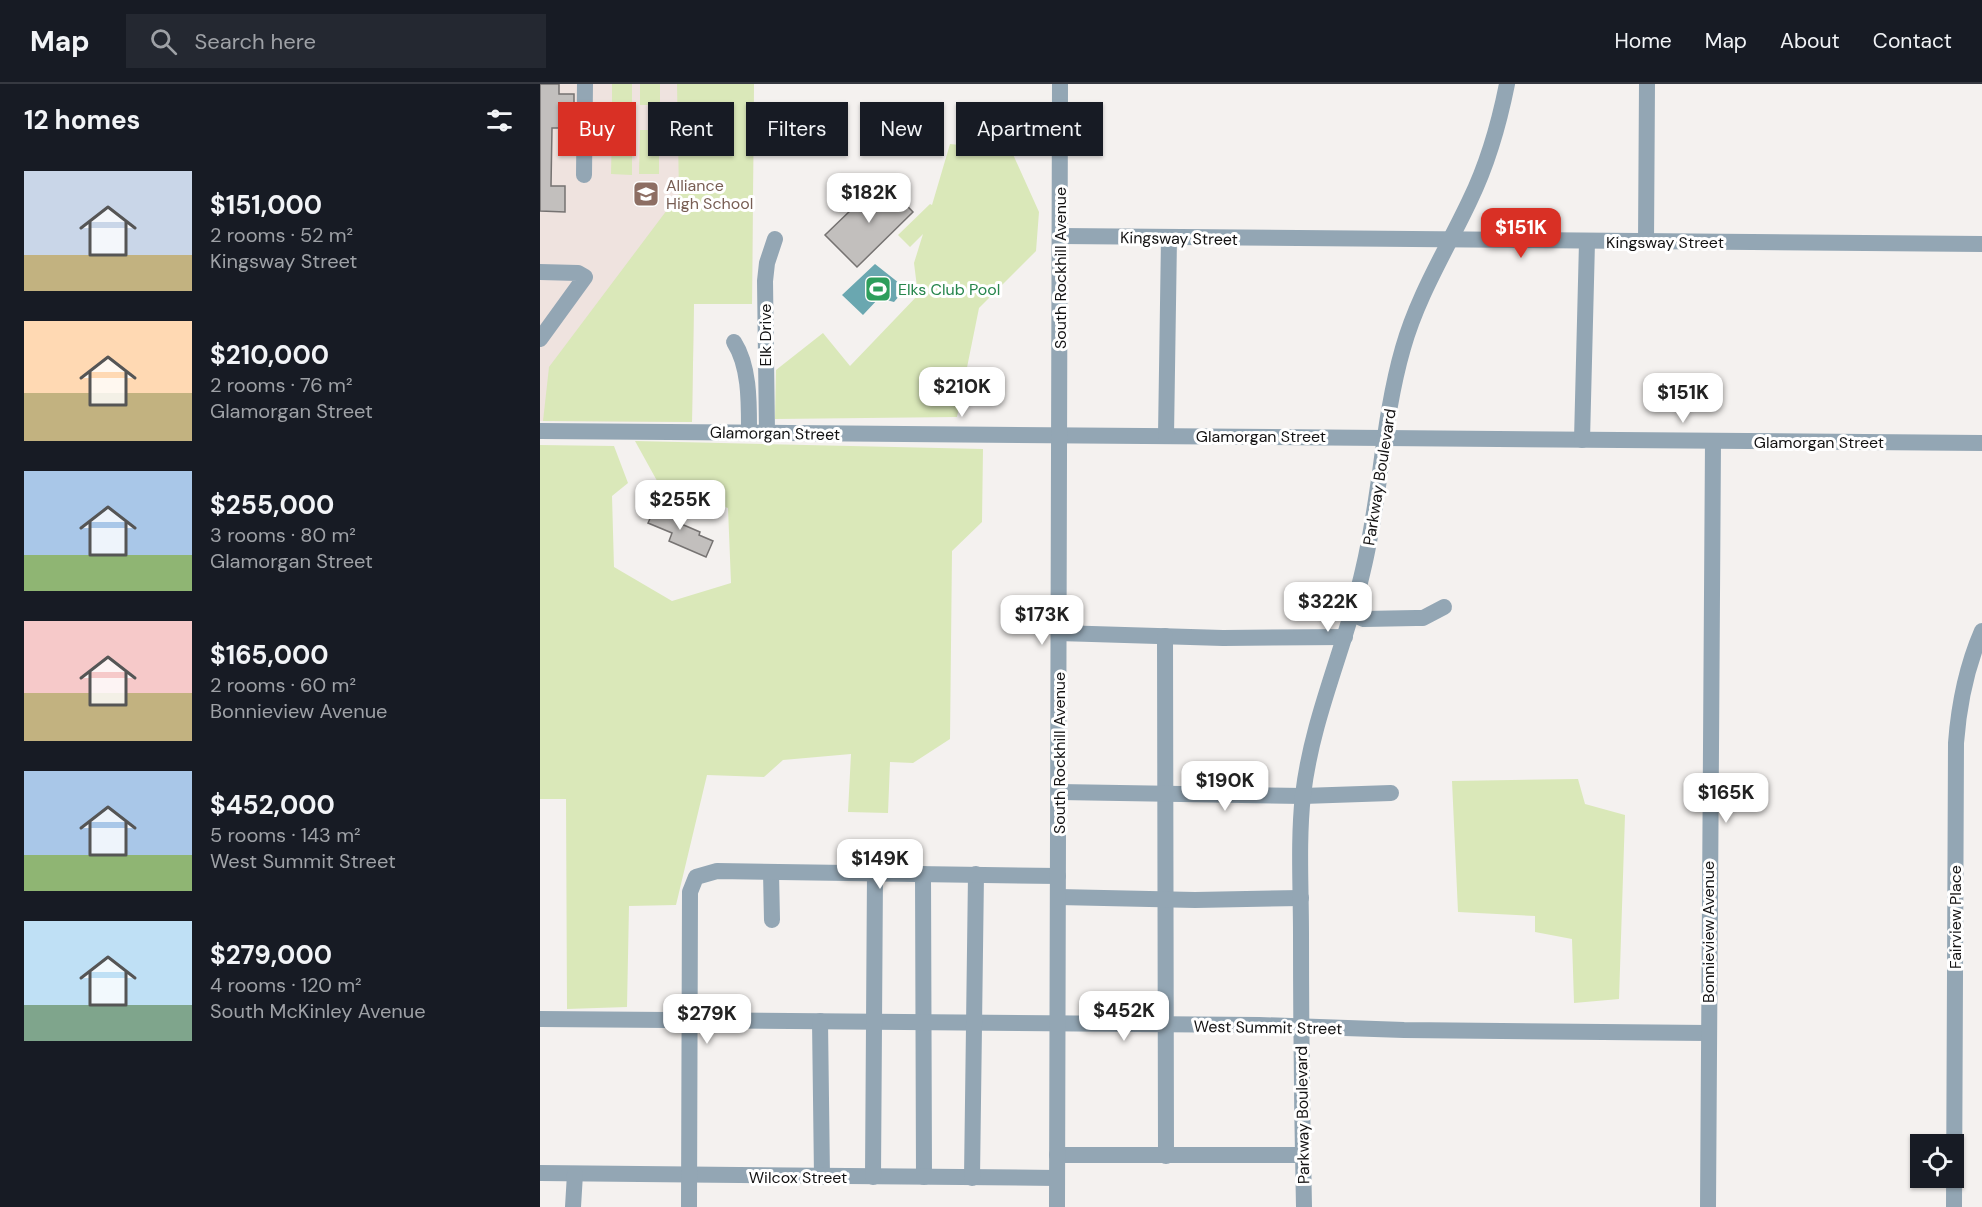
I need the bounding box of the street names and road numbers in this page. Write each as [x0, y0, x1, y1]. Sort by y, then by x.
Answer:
street label: South Rockhill Avenue [1050, 187, 1071, 349]
street label: Kingsway Street [1120, 227, 1238, 250]
street label: Kingsway Street [1606, 232, 1724, 253]
street label: Elk Drive [755, 304, 776, 366]
street label: Parkway Boulevard [1358, 407, 1401, 547]
street label: Glamorgan Street [710, 422, 840, 445]
street label: Glamorgan Street [1196, 426, 1326, 447]
street label: Glamorgan Street [1754, 432, 1884, 453]
street label: South Rockhill Avenue [1049, 672, 1070, 834]
street label: Bonnieview Avenue [1698, 861, 1719, 1003]
street label: Fairview Place [1945, 865, 1966, 969]
street label: West Summit Street [1193, 1016, 1342, 1039]
street label: Parkway Boulevard [1291, 1046, 1314, 1184]
street label: Wilcox Street [749, 1167, 847, 1188]

